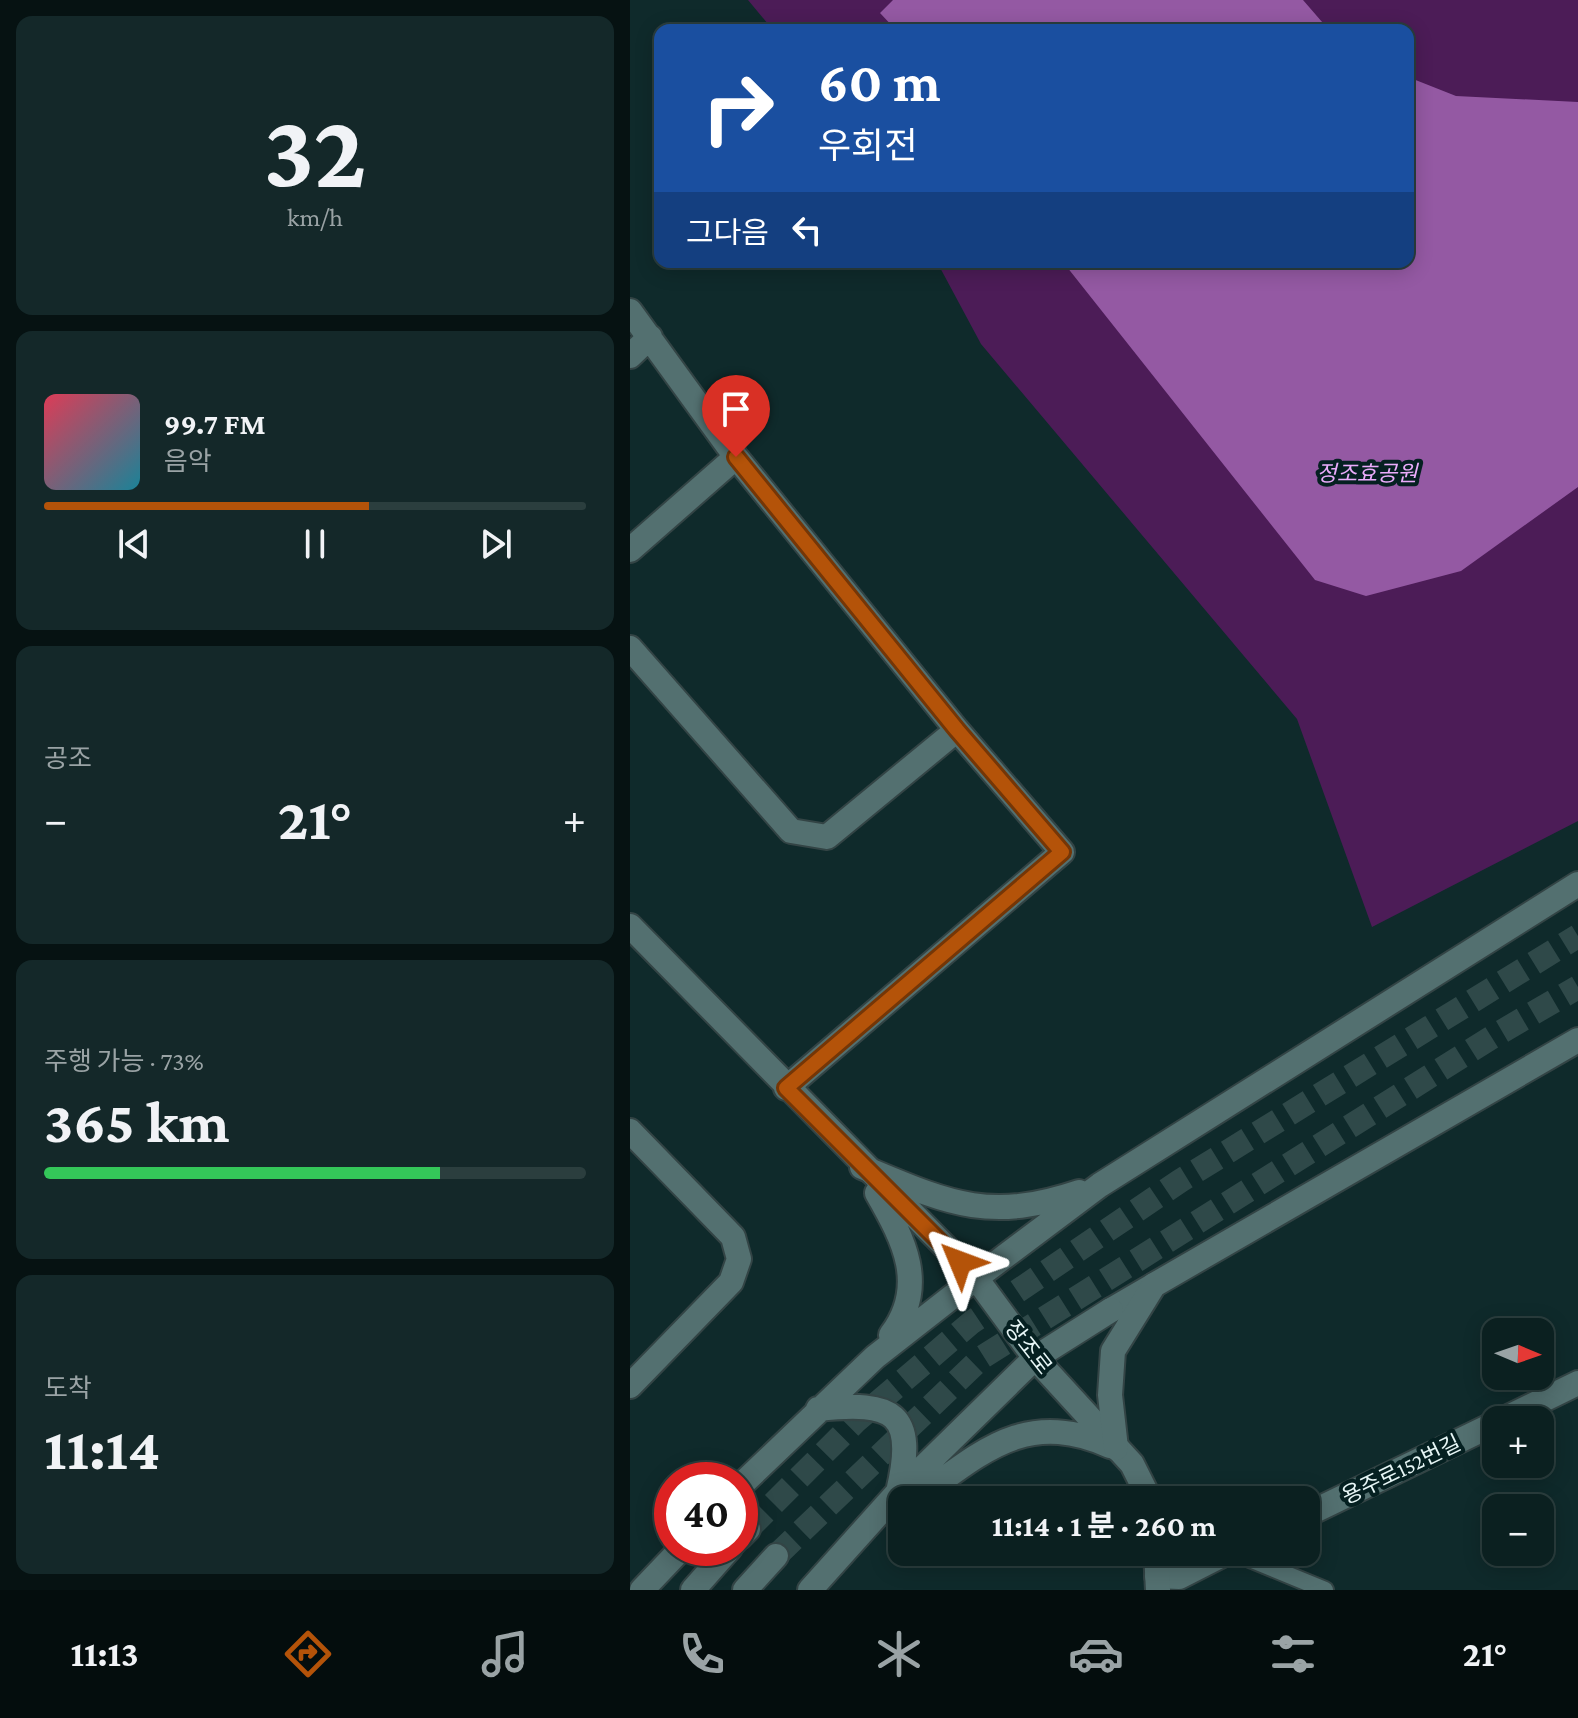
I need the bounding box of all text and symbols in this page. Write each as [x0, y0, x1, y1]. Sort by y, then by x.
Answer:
text: 60 m [818, 51, 941, 113]
icon: right [686, 56, 790, 160]
text: 32 [264, 93, 366, 208]
text: 우회전 [818, 126, 917, 166]
text: km/h [287, 203, 343, 232]
icon: left [785, 208, 829, 252]
text: 그다음 [686, 216, 769, 249]
pin [702, 375, 770, 457]
icon: arrive [714, 387, 758, 431]
text: 99.7 FM [164, 407, 266, 440]
text: 음악 [164, 447, 212, 476]
park label: 정조효공원 [1316, 461, 1419, 486]
icon: previous [112, 522, 156, 566]
icon: pause [293, 522, 337, 566]
icon: next [474, 522, 518, 566]
text: 공조 [44, 744, 92, 773]
text: 21° [278, 785, 352, 852]
text: − [44, 795, 67, 843]
text: + [563, 795, 586, 843]
text: 주행 가능 · 73% [44, 1047, 204, 1076]
text: 365 km [44, 1088, 230, 1155]
position arrow [918, 1220, 1002, 1304]
street label: 장조로 [1000, 1316, 1057, 1379]
north arrow [1482, 1318, 1554, 1390]
map controls [1482, 1318, 1554, 1566]
text: 도착 [44, 1374, 92, 1403]
button: + [1482, 1406, 1554, 1478]
text: 11:14 [44, 1415, 160, 1482]
street label: 용주로152번길 [1338, 1430, 1465, 1509]
speed limit sign: 40 [654, 1462, 758, 1566]
button: − [1482, 1494, 1554, 1566]
text: 11:14 · 1 분 · 260 m [992, 1509, 1216, 1542]
icon: directions [280, 1626, 336, 1682]
icon: music [477, 1626, 533, 1682]
icon: phone [674, 1626, 730, 1682]
icon: climate [871, 1626, 927, 1682]
icon: car [1068, 1626, 1124, 1682]
icon: filters [1265, 1626, 1321, 1682]
text: 11:13 [71, 1634, 139, 1674]
text: 21° [1463, 1634, 1507, 1674]

